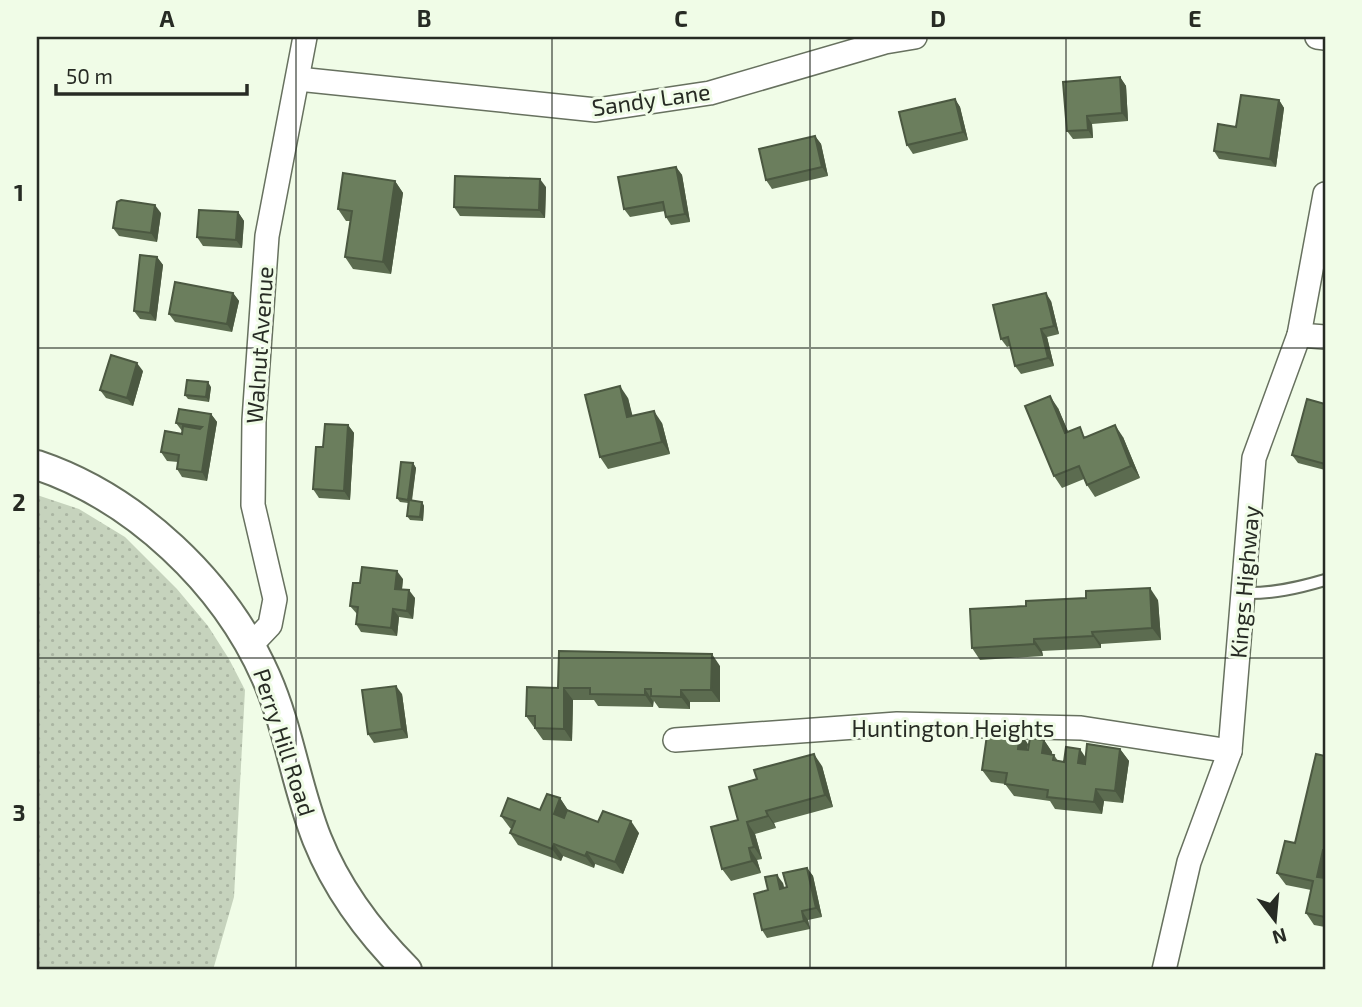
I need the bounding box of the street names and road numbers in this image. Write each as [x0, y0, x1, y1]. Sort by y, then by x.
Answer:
street label: Sandy Lane [590, 77, 712, 121]
street label: Walnut Avenue [240, 265, 278, 425]
street label: Kings Highway [1223, 504, 1265, 660]
street label: Perry Hill Road [248, 665, 322, 819]
street label: Huntington Heights [852, 714, 1054, 742]

